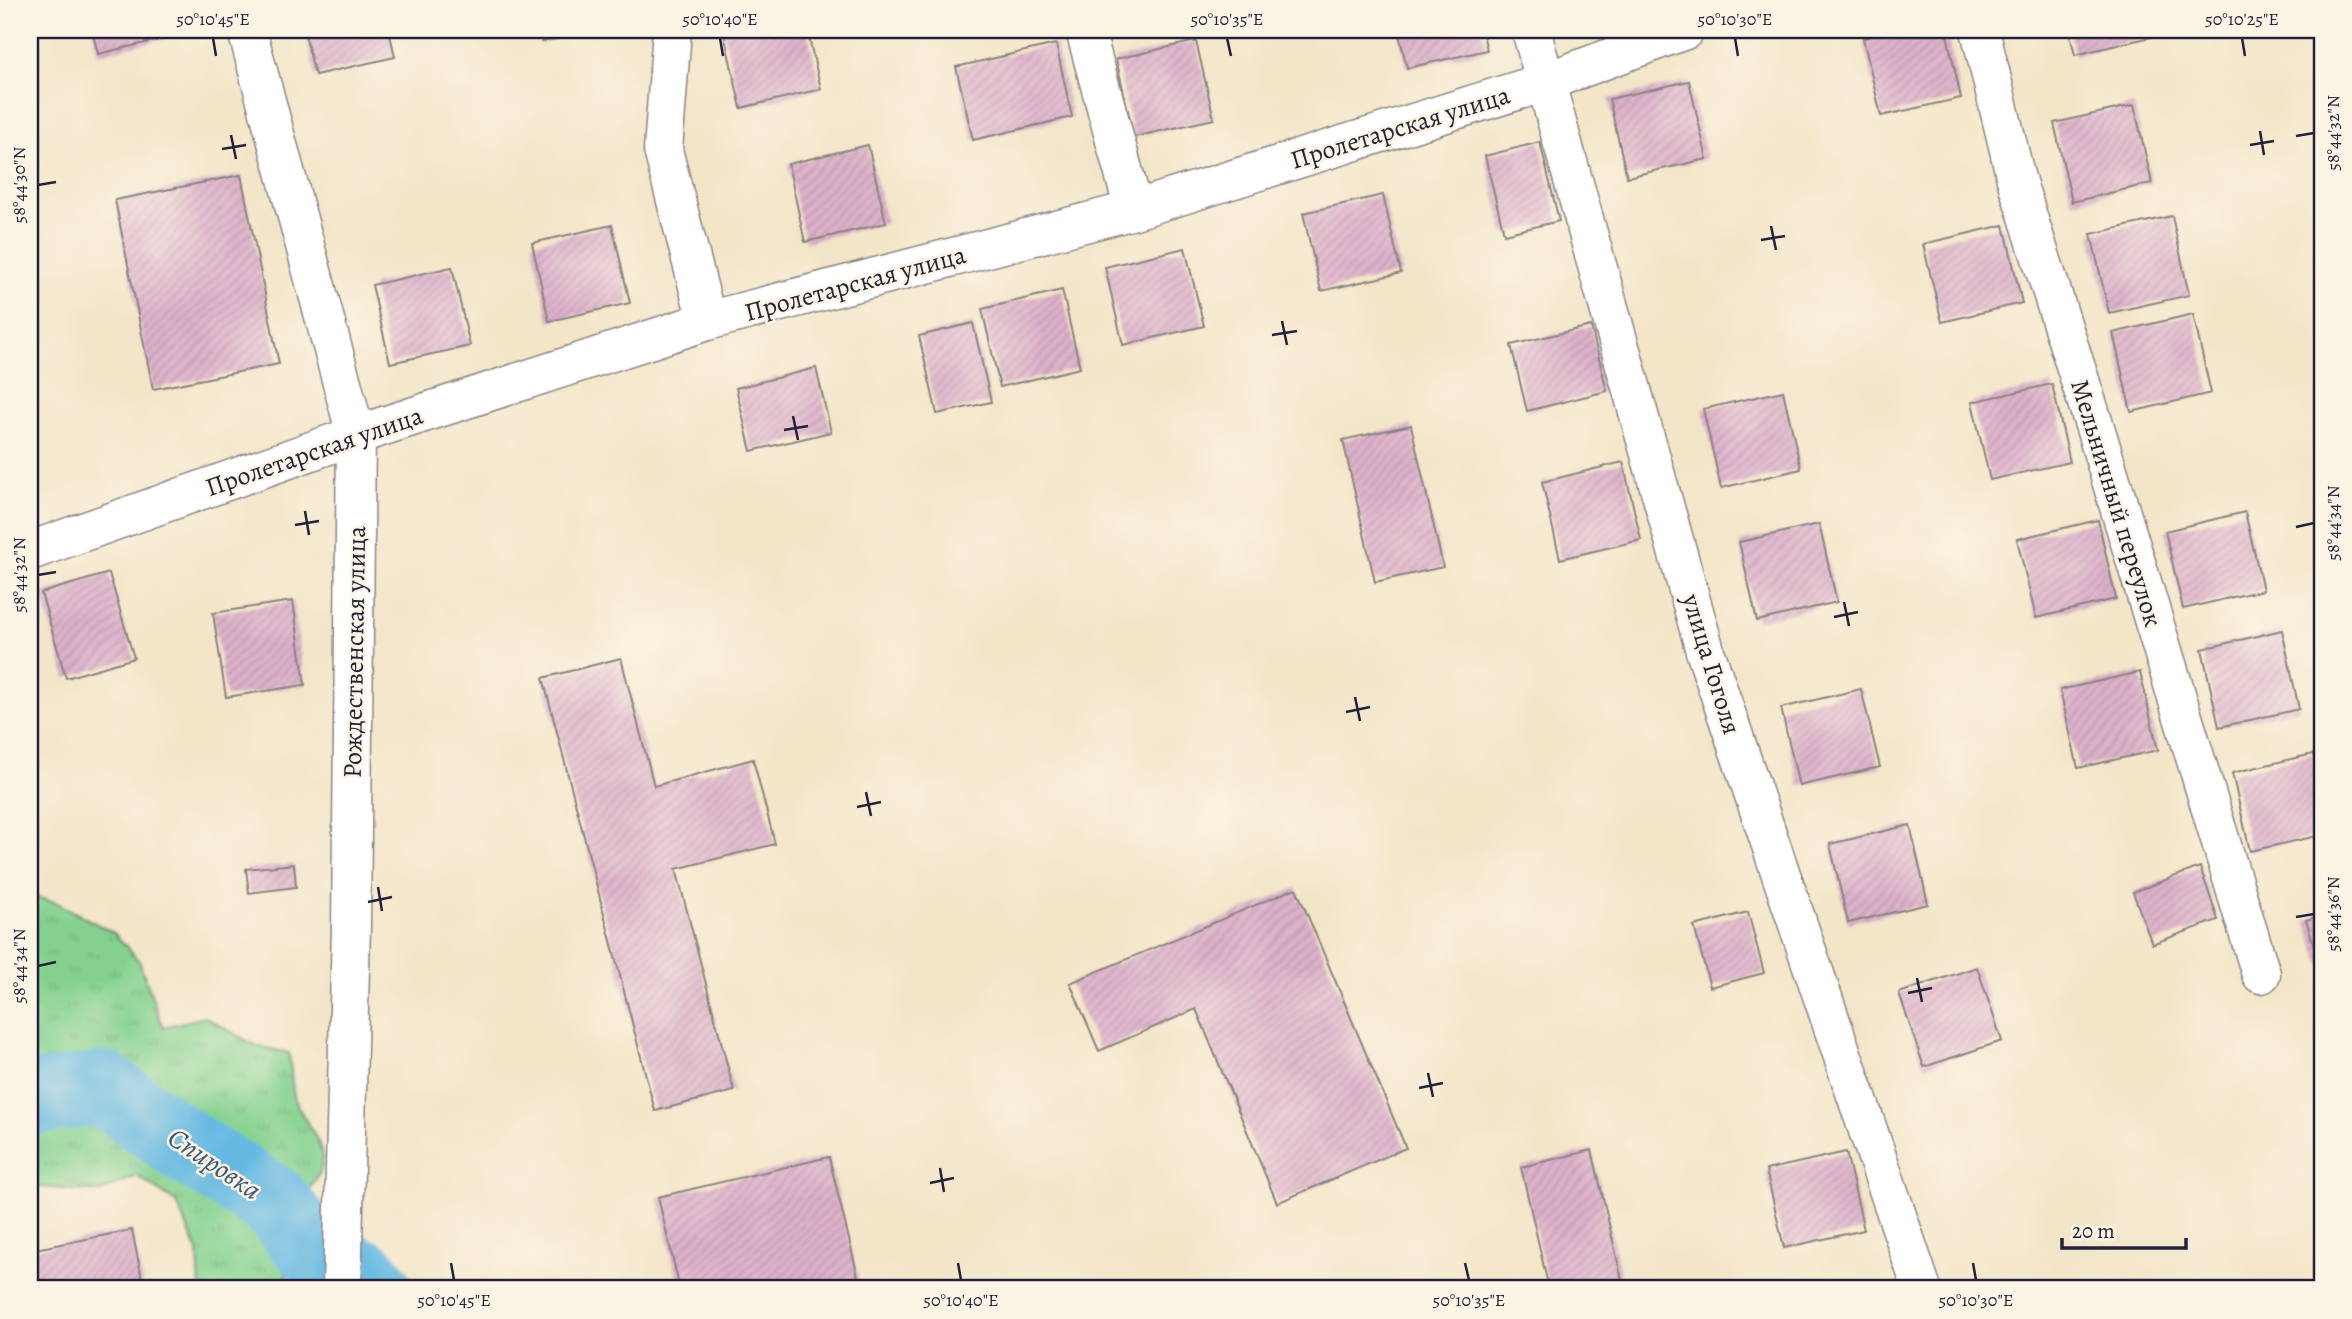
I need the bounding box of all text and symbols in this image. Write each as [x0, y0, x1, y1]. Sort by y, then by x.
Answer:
text: 50°10'45"E [176, 7, 250, 31]
text: 50°10'40"E [682, 7, 758, 31]
text: 50°10'35"E [1191, 7, 1263, 31]
text: 50°10'30"E [1698, 7, 1772, 31]
text: 50°10'25"E [2205, 7, 2279, 31]
street label: Пролетарская улица [1286, 77, 1514, 177]
text: 58°44'32"N [2321, 95, 2345, 171]
text: 58°44'30"N [7, 147, 31, 223]
street label: Пролетарская улица [741, 237, 970, 330]
street label: Мельничный переулок [2062, 375, 2171, 631]
street label: Пролетарская улица [201, 398, 427, 505]
text: 58°44'34"N [2321, 485, 2345, 561]
street label: Рождественская улица [335, 526, 374, 779]
text: 58°44'32"N [7, 537, 31, 613]
street label: улица Гоголя [1673, 589, 1749, 739]
text: 58°44'36"N [2321, 876, 2345, 952]
text: 58°44'34"N [7, 928, 31, 1004]
water label: Спировка [160, 1119, 269, 1209]
scale bar [2062, 1207, 2186, 1251]
text: 20 m [2072, 1217, 2115, 1245]
text: 50°10'45"E [417, 1288, 491, 1312]
text: 50°10'40"E [923, 1288, 999, 1312]
text: 50°10'35"E [1433, 1288, 1505, 1312]
text: 50°10'30"E [1939, 1288, 2013, 1312]

